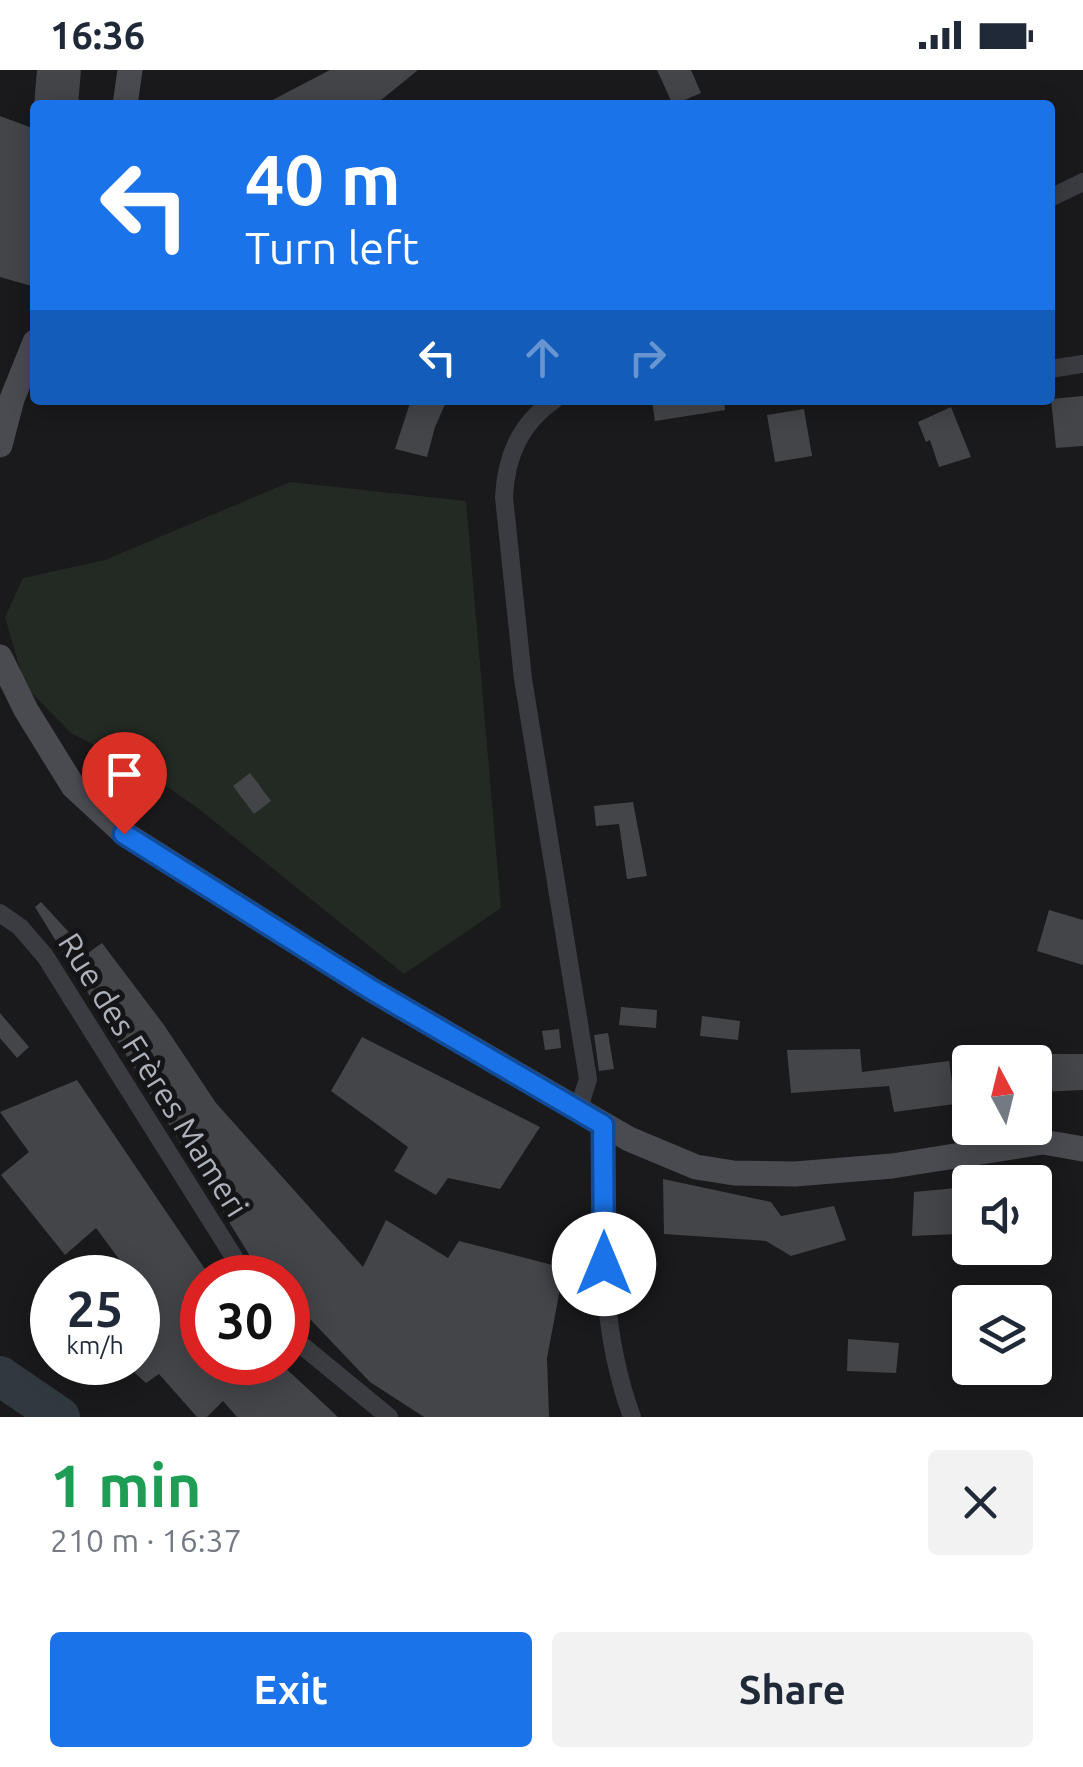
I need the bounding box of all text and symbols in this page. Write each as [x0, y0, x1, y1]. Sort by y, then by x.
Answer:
text: 16:36 [50, 14, 145, 56]
icon: left [80, 140, 210, 270]
text: 40 m [245, 140, 401, 218]
text: Turn left [245, 222, 419, 273]
icon: left [410, 330, 465, 385]
icon: ahead [515, 330, 570, 385]
icon: right [620, 330, 675, 385]
pin [82, 732, 167, 835]
icon: arrive [97, 747, 152, 802]
street label: Rue des Frères Mameri [52, 926, 256, 1223]
north arrow [952, 1045, 1052, 1145]
map controls [952, 1045, 1052, 1385]
button: sound [952, 1165, 1052, 1265]
position arrow [552, 1212, 656, 1316]
speed limit sign: 30 [180, 1255, 310, 1385]
text: 25 [67, 1280, 123, 1336]
button: layers [952, 1285, 1052, 1385]
text: km/h [66, 1331, 124, 1359]
button: close [928, 1450, 1033, 1555]
text: 1 min [50, 1451, 202, 1518]
text: 210 m · 16:37 [50, 1522, 242, 1558]
button: Exit [50, 1632, 532, 1747]
button: Share [552, 1632, 1033, 1747]

